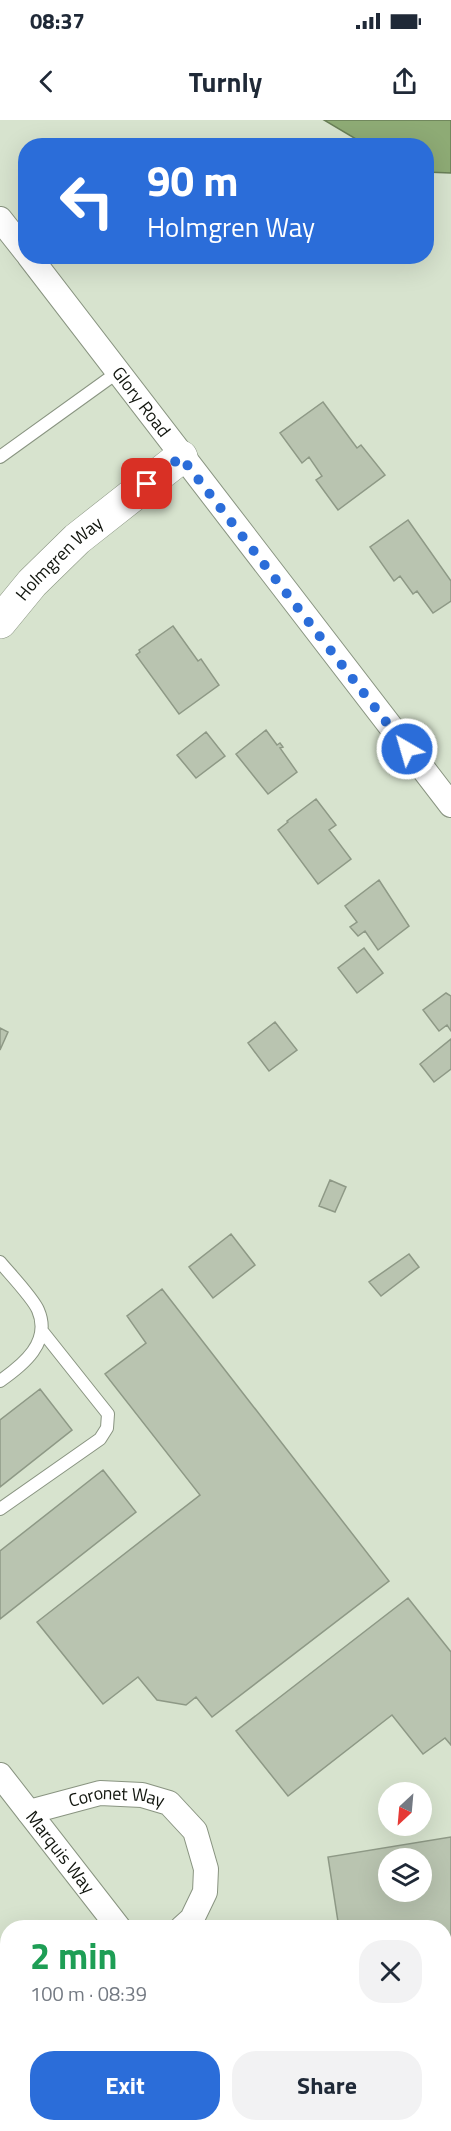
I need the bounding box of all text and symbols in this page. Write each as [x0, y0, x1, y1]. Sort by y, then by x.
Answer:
text: 08:37 [30, 4, 85, 38]
text: Turnly [189, 61, 262, 102]
icon: back [30, 65, 63, 98]
icon: share [388, 65, 421, 98]
text: 90 m [147, 148, 239, 212]
icon: left [48, 162, 126, 240]
text: Holmgren Way [147, 206, 315, 247]
street label: Glory Road [106, 361, 177, 443]
pin [121, 458, 172, 509]
icon: arrive [130, 467, 163, 500]
street label: Holmgren Way [9, 509, 109, 606]
position arrow [375, 717, 439, 781]
street label: Coronet Way [65, 1779, 168, 1814]
north arrow [378, 1782, 432, 1836]
map controls [378, 1782, 432, 1902]
street label: Marquis Way [20, 1805, 102, 1900]
button: layers [378, 1848, 432, 1902]
text: 2 min [30, 1928, 117, 1983]
button: close [359, 1940, 422, 2003]
text: 100 m · 08:39 [30, 1978, 147, 2009]
button: Exit [30, 2051, 220, 2120]
button: Share [232, 2051, 422, 2120]

